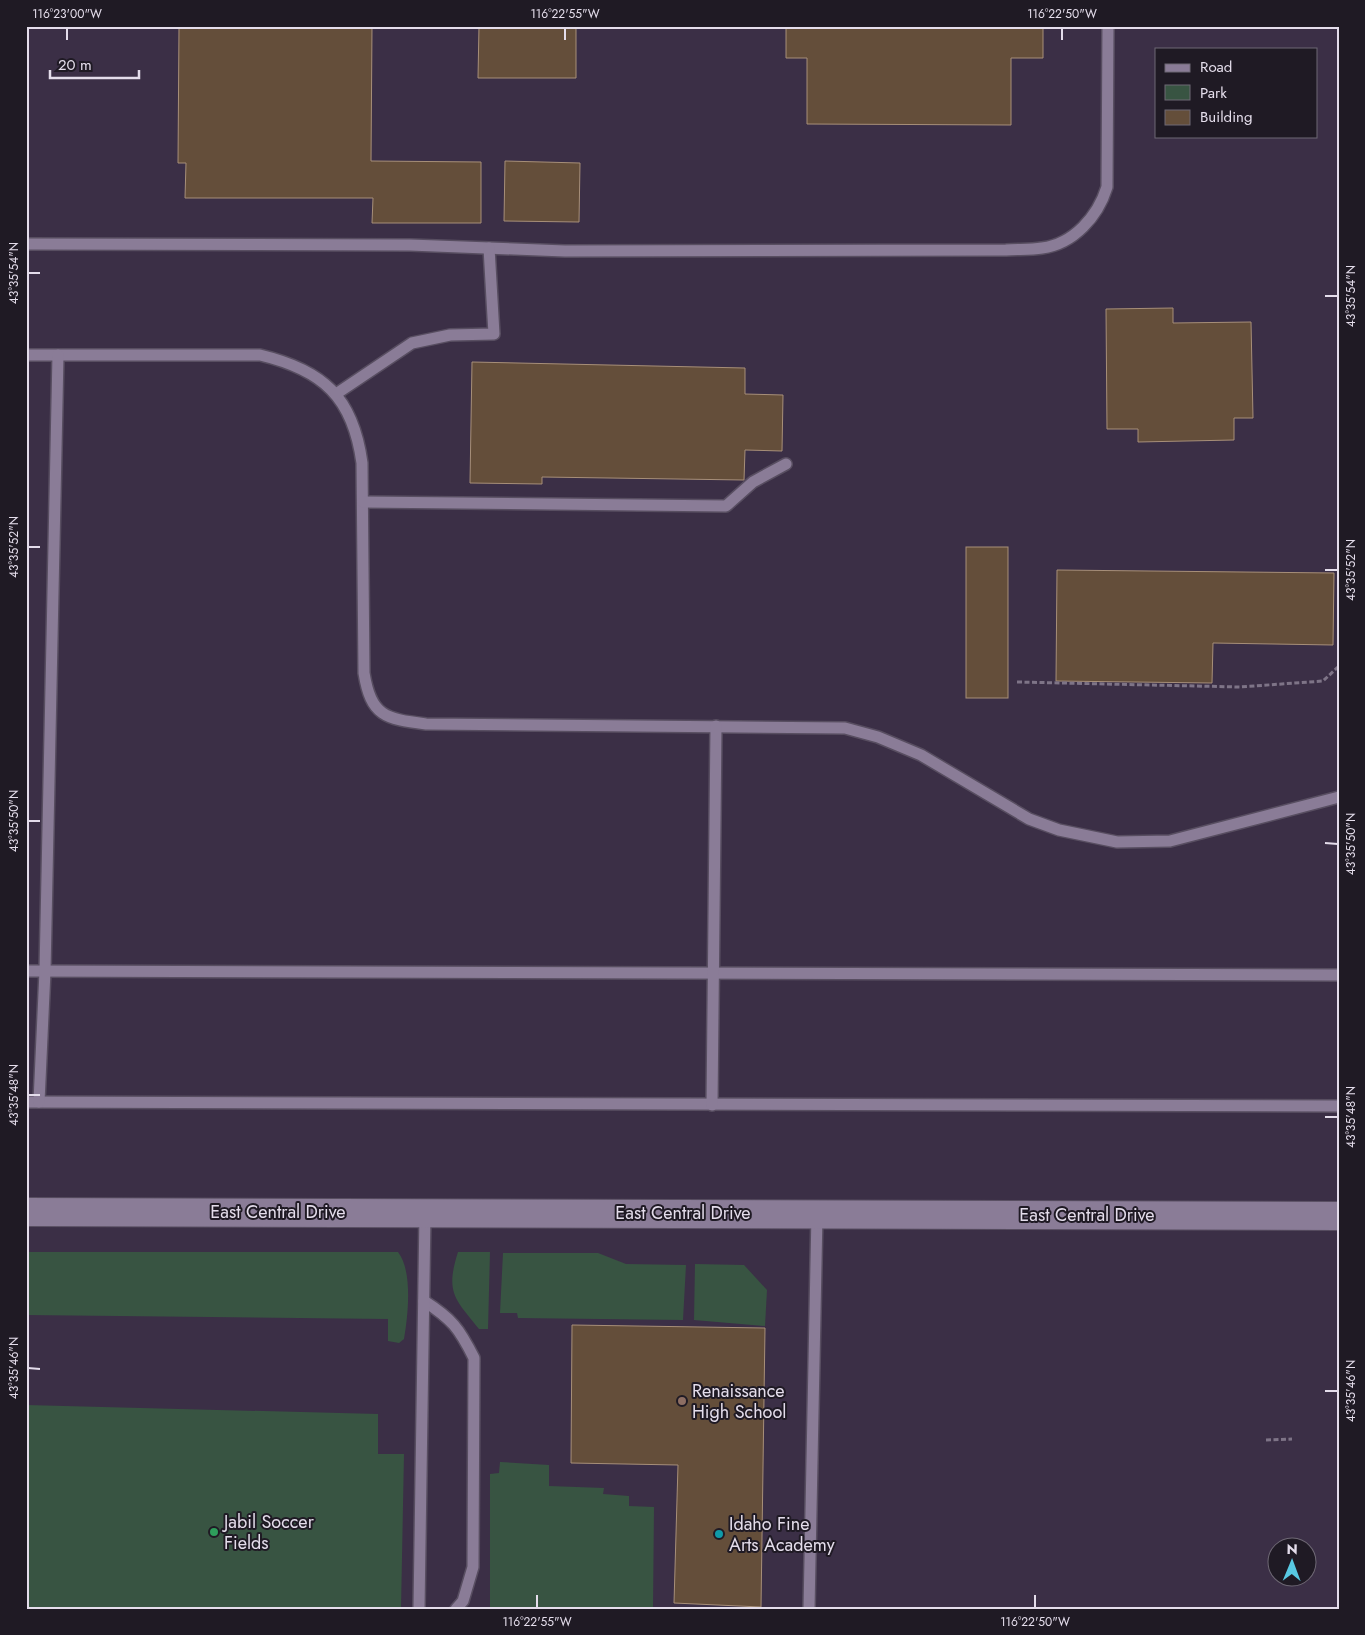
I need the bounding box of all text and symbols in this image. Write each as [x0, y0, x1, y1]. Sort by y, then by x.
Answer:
text: 116°23'00"W [32, 5, 102, 23]
text: 116°22'55"W [530, 5, 600, 23]
text: 116°22'50"W [1027, 5, 1097, 23]
scale bar [50, 48, 139, 80]
legend [1155, 48, 1318, 138]
text: 20 m [58, 54, 92, 76]
text: Road [1200, 56, 1232, 78]
text: Park [1200, 82, 1227, 104]
text: Building [1200, 106, 1252, 128]
text: 43°35'54"N [5, 242, 23, 304]
text: 43°35'54"N [1342, 265, 1360, 327]
text: 43°35'52"N [5, 516, 23, 578]
text: 43°35'52"N [1342, 539, 1360, 601]
text: 43°35'50"N [5, 790, 23, 852]
text: 43°35'50"N [1342, 813, 1360, 875]
text: 43°35'48"N [5, 1064, 23, 1126]
text: 43°35'48"N [1342, 1086, 1360, 1148]
street label: East Central Drive [210, 1199, 346, 1225]
street label: East Central Drive [615, 1200, 751, 1226]
street label: East Central Drive [1019, 1202, 1155, 1228]
text: 43°35'46"N [5, 1337, 23, 1399]
text: 43°35'46"N [1342, 1360, 1360, 1422]
place label: Renaissance High School [692, 1378, 786, 1425]
marker: Renaissance High School [676, 1395, 688, 1407]
place label: Jabil Soccer Fields [222, 1509, 315, 1556]
place label: Idaho Fine Arts Academy [729, 1511, 835, 1558]
marker: Jabil Soccer Fields [208, 1526, 220, 1538]
marker: Idaho Fine Arts Academy [713, 1528, 725, 1540]
north arrow [1268, 1538, 1318, 1588]
text: N [1286, 1539, 1298, 1559]
text: 116°22'55"W [502, 1613, 572, 1631]
text: 116°22'50"W [1000, 1613, 1070, 1631]

